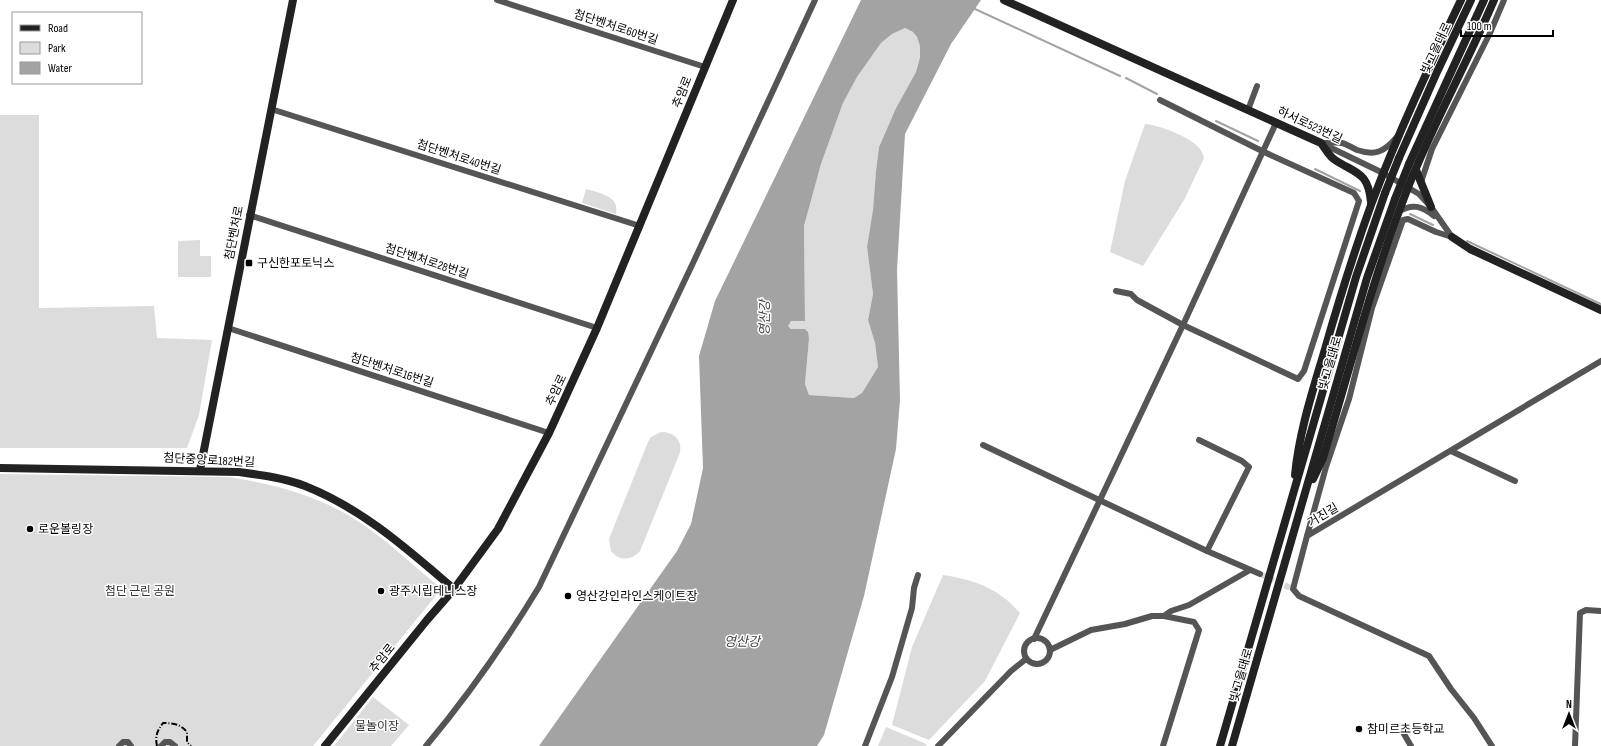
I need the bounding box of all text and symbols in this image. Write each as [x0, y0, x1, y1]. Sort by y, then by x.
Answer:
street label: 첨단벤처로60번길 [572, 7, 660, 48]
legend [12, 12, 142, 84]
scale bar [1461, 12, 1553, 38]
text: 100 m [1467, 19, 1492, 34]
street label: 빛고을대로 [1418, 20, 1455, 76]
text: Road [48, 21, 68, 36]
text: Park [48, 41, 66, 56]
text: Water [48, 61, 72, 76]
street label: 추암로 [669, 74, 696, 110]
street label: 하서로523번길 [1275, 104, 1345, 147]
street label: 첨단벤처로40번길 [415, 137, 503, 178]
street label: 첨단벤처로 [222, 205, 247, 262]
street label: 첨단벤처로28번길 [383, 241, 471, 282]
place label: 구신한포토닉스 [257, 256, 334, 271]
marker: 구신한포토닉스 [244, 258, 254, 268]
water label: 영산강 [757, 298, 773, 336]
street label: 빛고을대로 [1316, 335, 1345, 392]
street label: 첨단벤처로16번길 [348, 350, 435, 391]
street label: 추암로 [543, 372, 570, 408]
street label: 첨단중앙로182번길 [163, 451, 255, 470]
street label: 거진길 [1305, 500, 1341, 530]
place label: 로운볼링장 [38, 522, 93, 537]
marker: 로운볼링장 [25, 524, 35, 534]
park label: 첨단 근린 공원 [105, 584, 175, 599]
place label: 광주시립테니스장 [389, 584, 477, 599]
marker: 광주시립테니스장 [376, 586, 386, 596]
place label: 영산강인라인스케이트장 [576, 589, 697, 604]
marker: 영산강인라인스케이트장 [563, 591, 573, 601]
water label: 영산강 [724, 634, 762, 650]
street label: 추암로 [366, 641, 399, 676]
street label: 빛고을대로 [1227, 647, 1256, 704]
north arrow [1549, 694, 1589, 734]
text: N [1566, 698, 1572, 711]
park label: 물놀이장 [355, 719, 399, 734]
place label: 참미르초등학교 [1367, 722, 1444, 737]
marker: 참미르초등학교 [1354, 724, 1364, 734]

